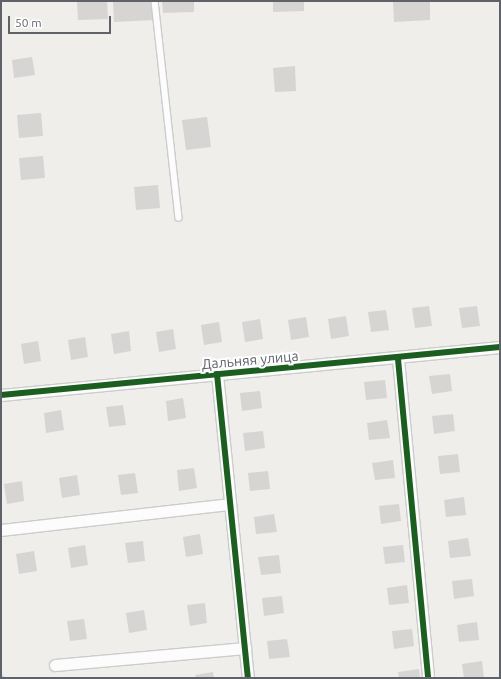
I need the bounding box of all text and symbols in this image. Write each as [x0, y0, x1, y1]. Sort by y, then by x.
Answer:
scale bar [10, 8, 113, 34]
text: 50 m [15, 16, 42, 29]
street label: Дальняя улица [201, 347, 299, 373]

